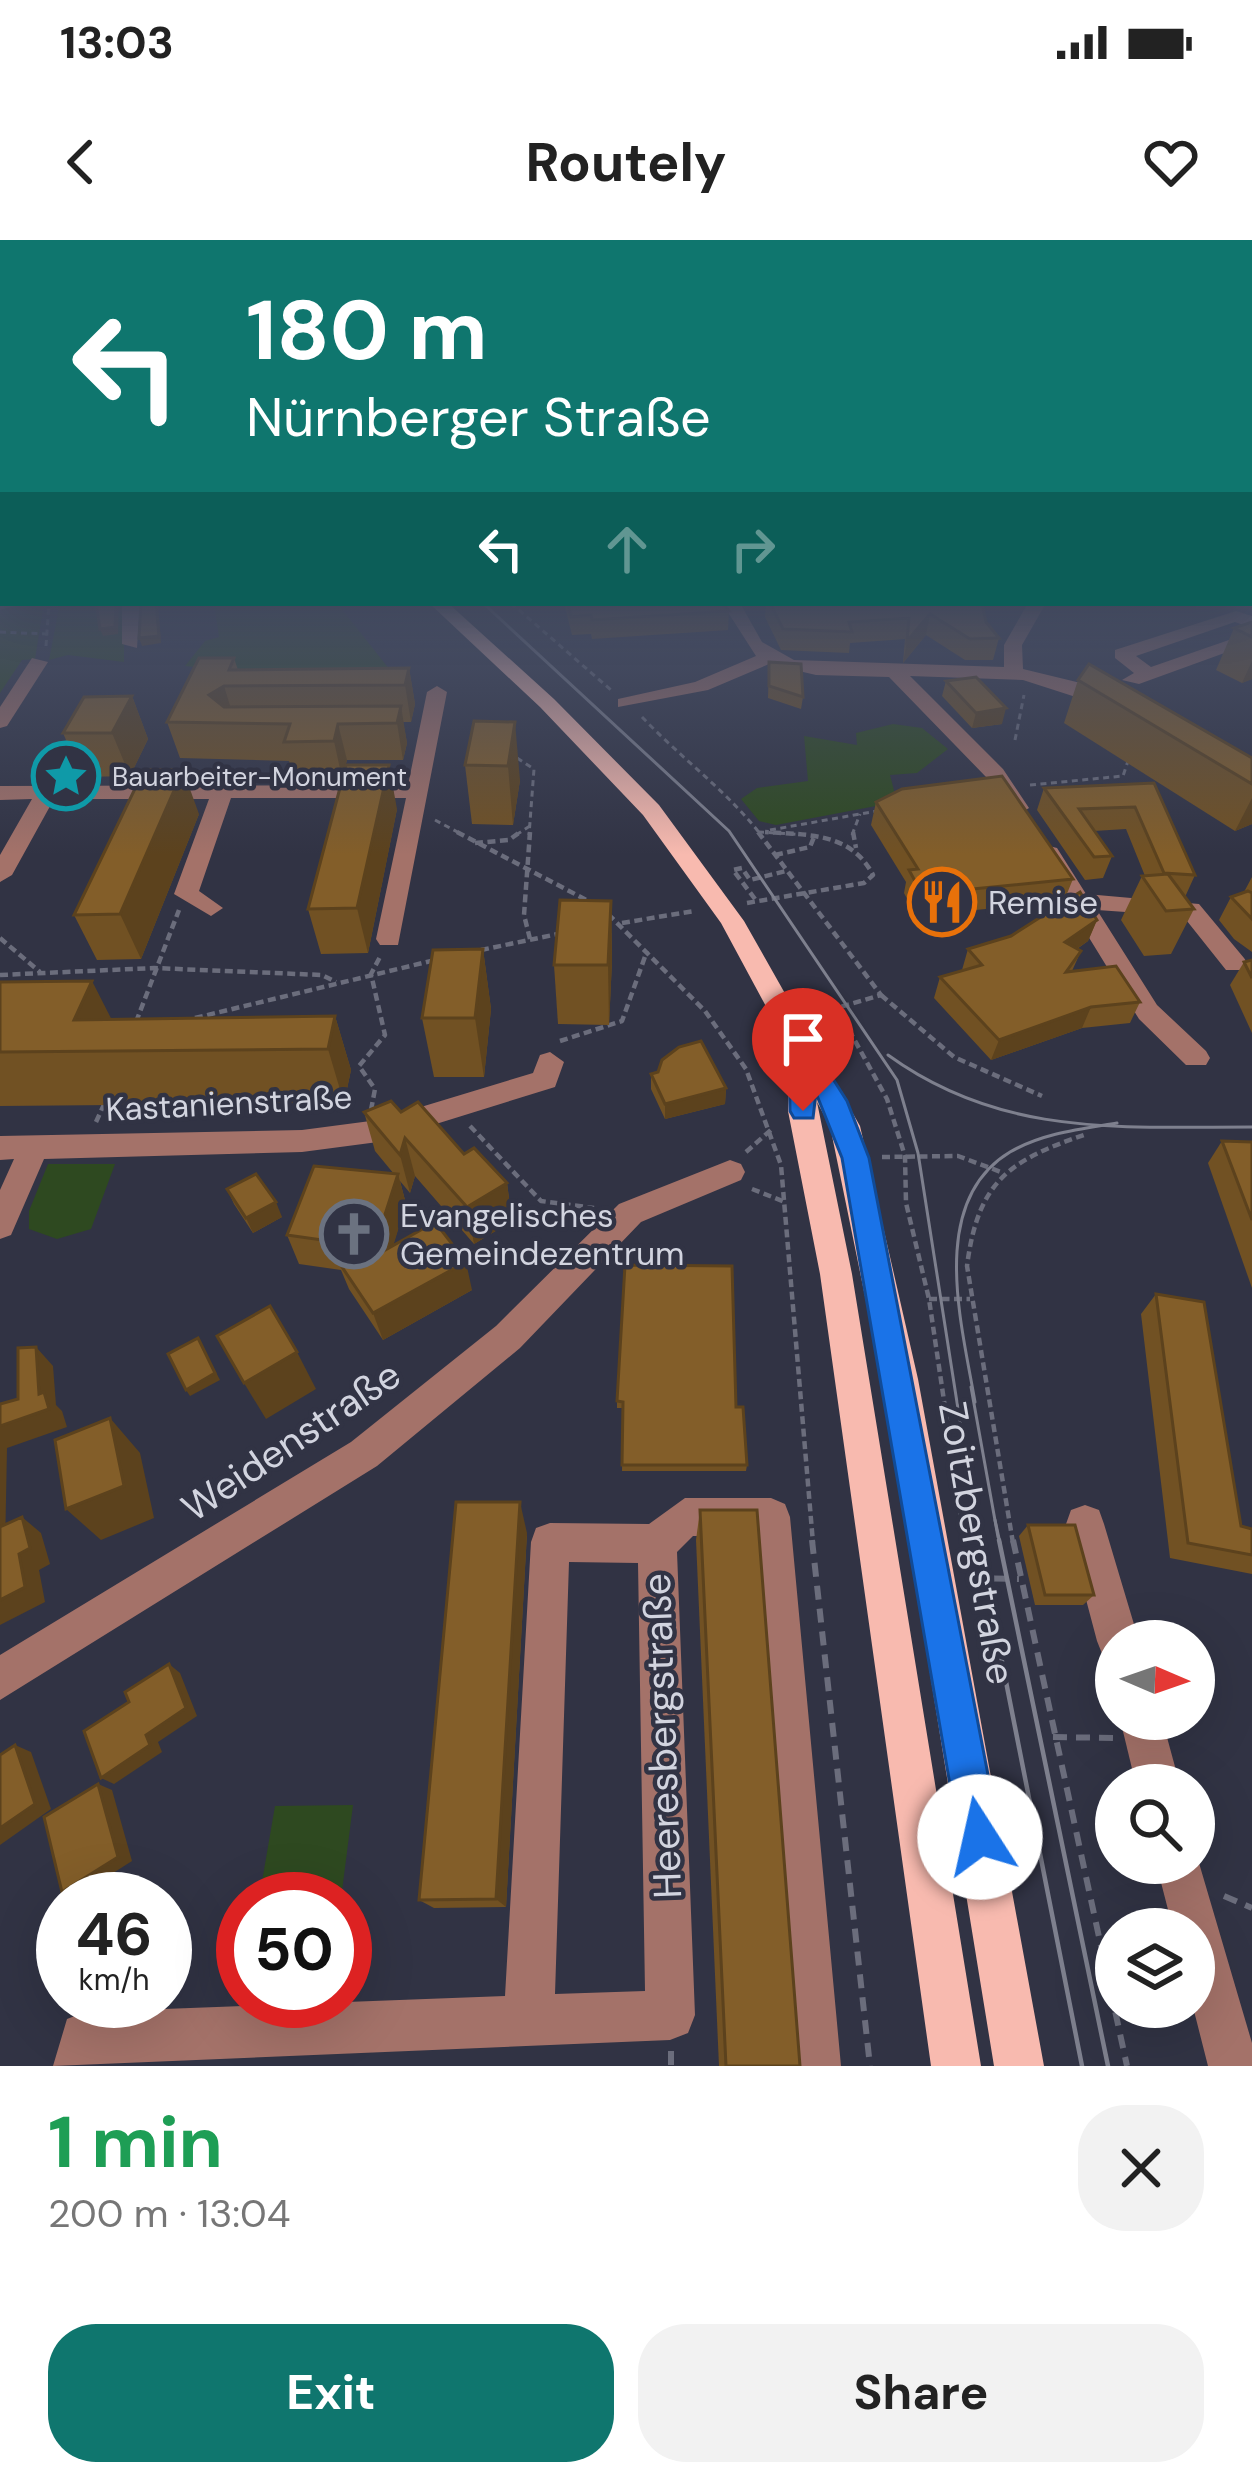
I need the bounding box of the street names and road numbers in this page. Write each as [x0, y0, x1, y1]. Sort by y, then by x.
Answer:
street label: Kastanienstraße [105, 1075, 353, 1131]
street label: Weidenstraße [172, 1349, 410, 1533]
street label: Zoitzbergstraße [927, 1398, 1027, 1688]
street label: Heeresbergstraße [631, 1572, 693, 1900]

